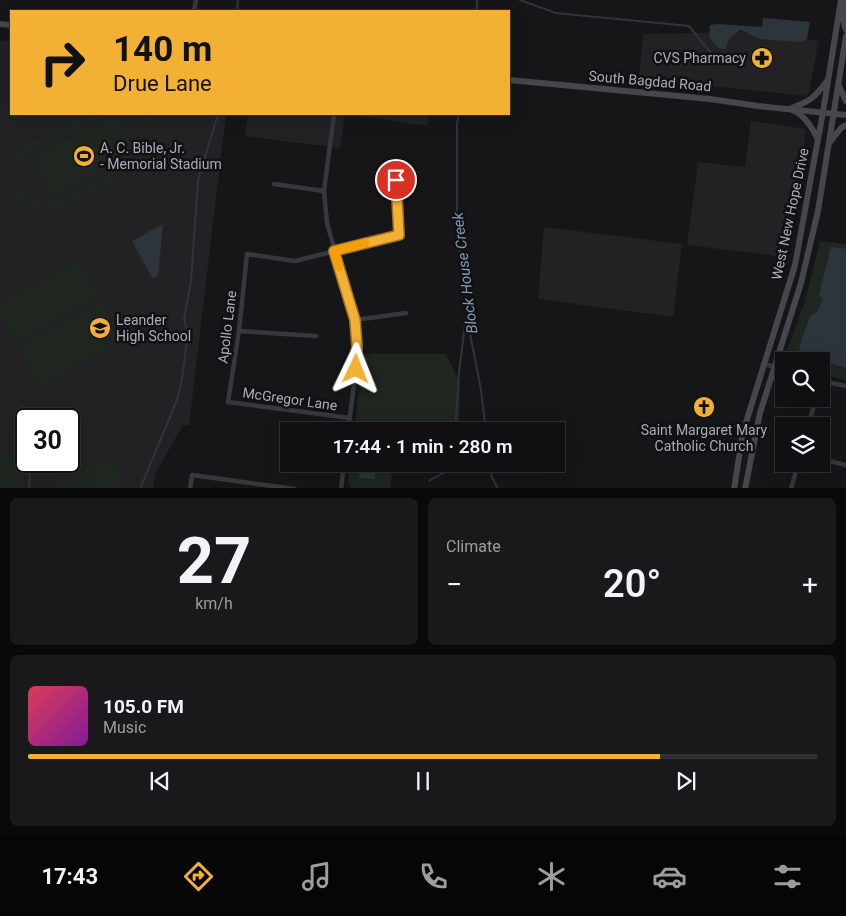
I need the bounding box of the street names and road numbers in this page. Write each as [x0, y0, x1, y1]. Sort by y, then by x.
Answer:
street label: South Bagdad Road [588, 68, 712, 94]
street label: West New Hope Drive [768, 147, 812, 281]
street label: Apollo Lane [215, 290, 239, 364]
street label: McGregor Lane [242, 384, 338, 414]

